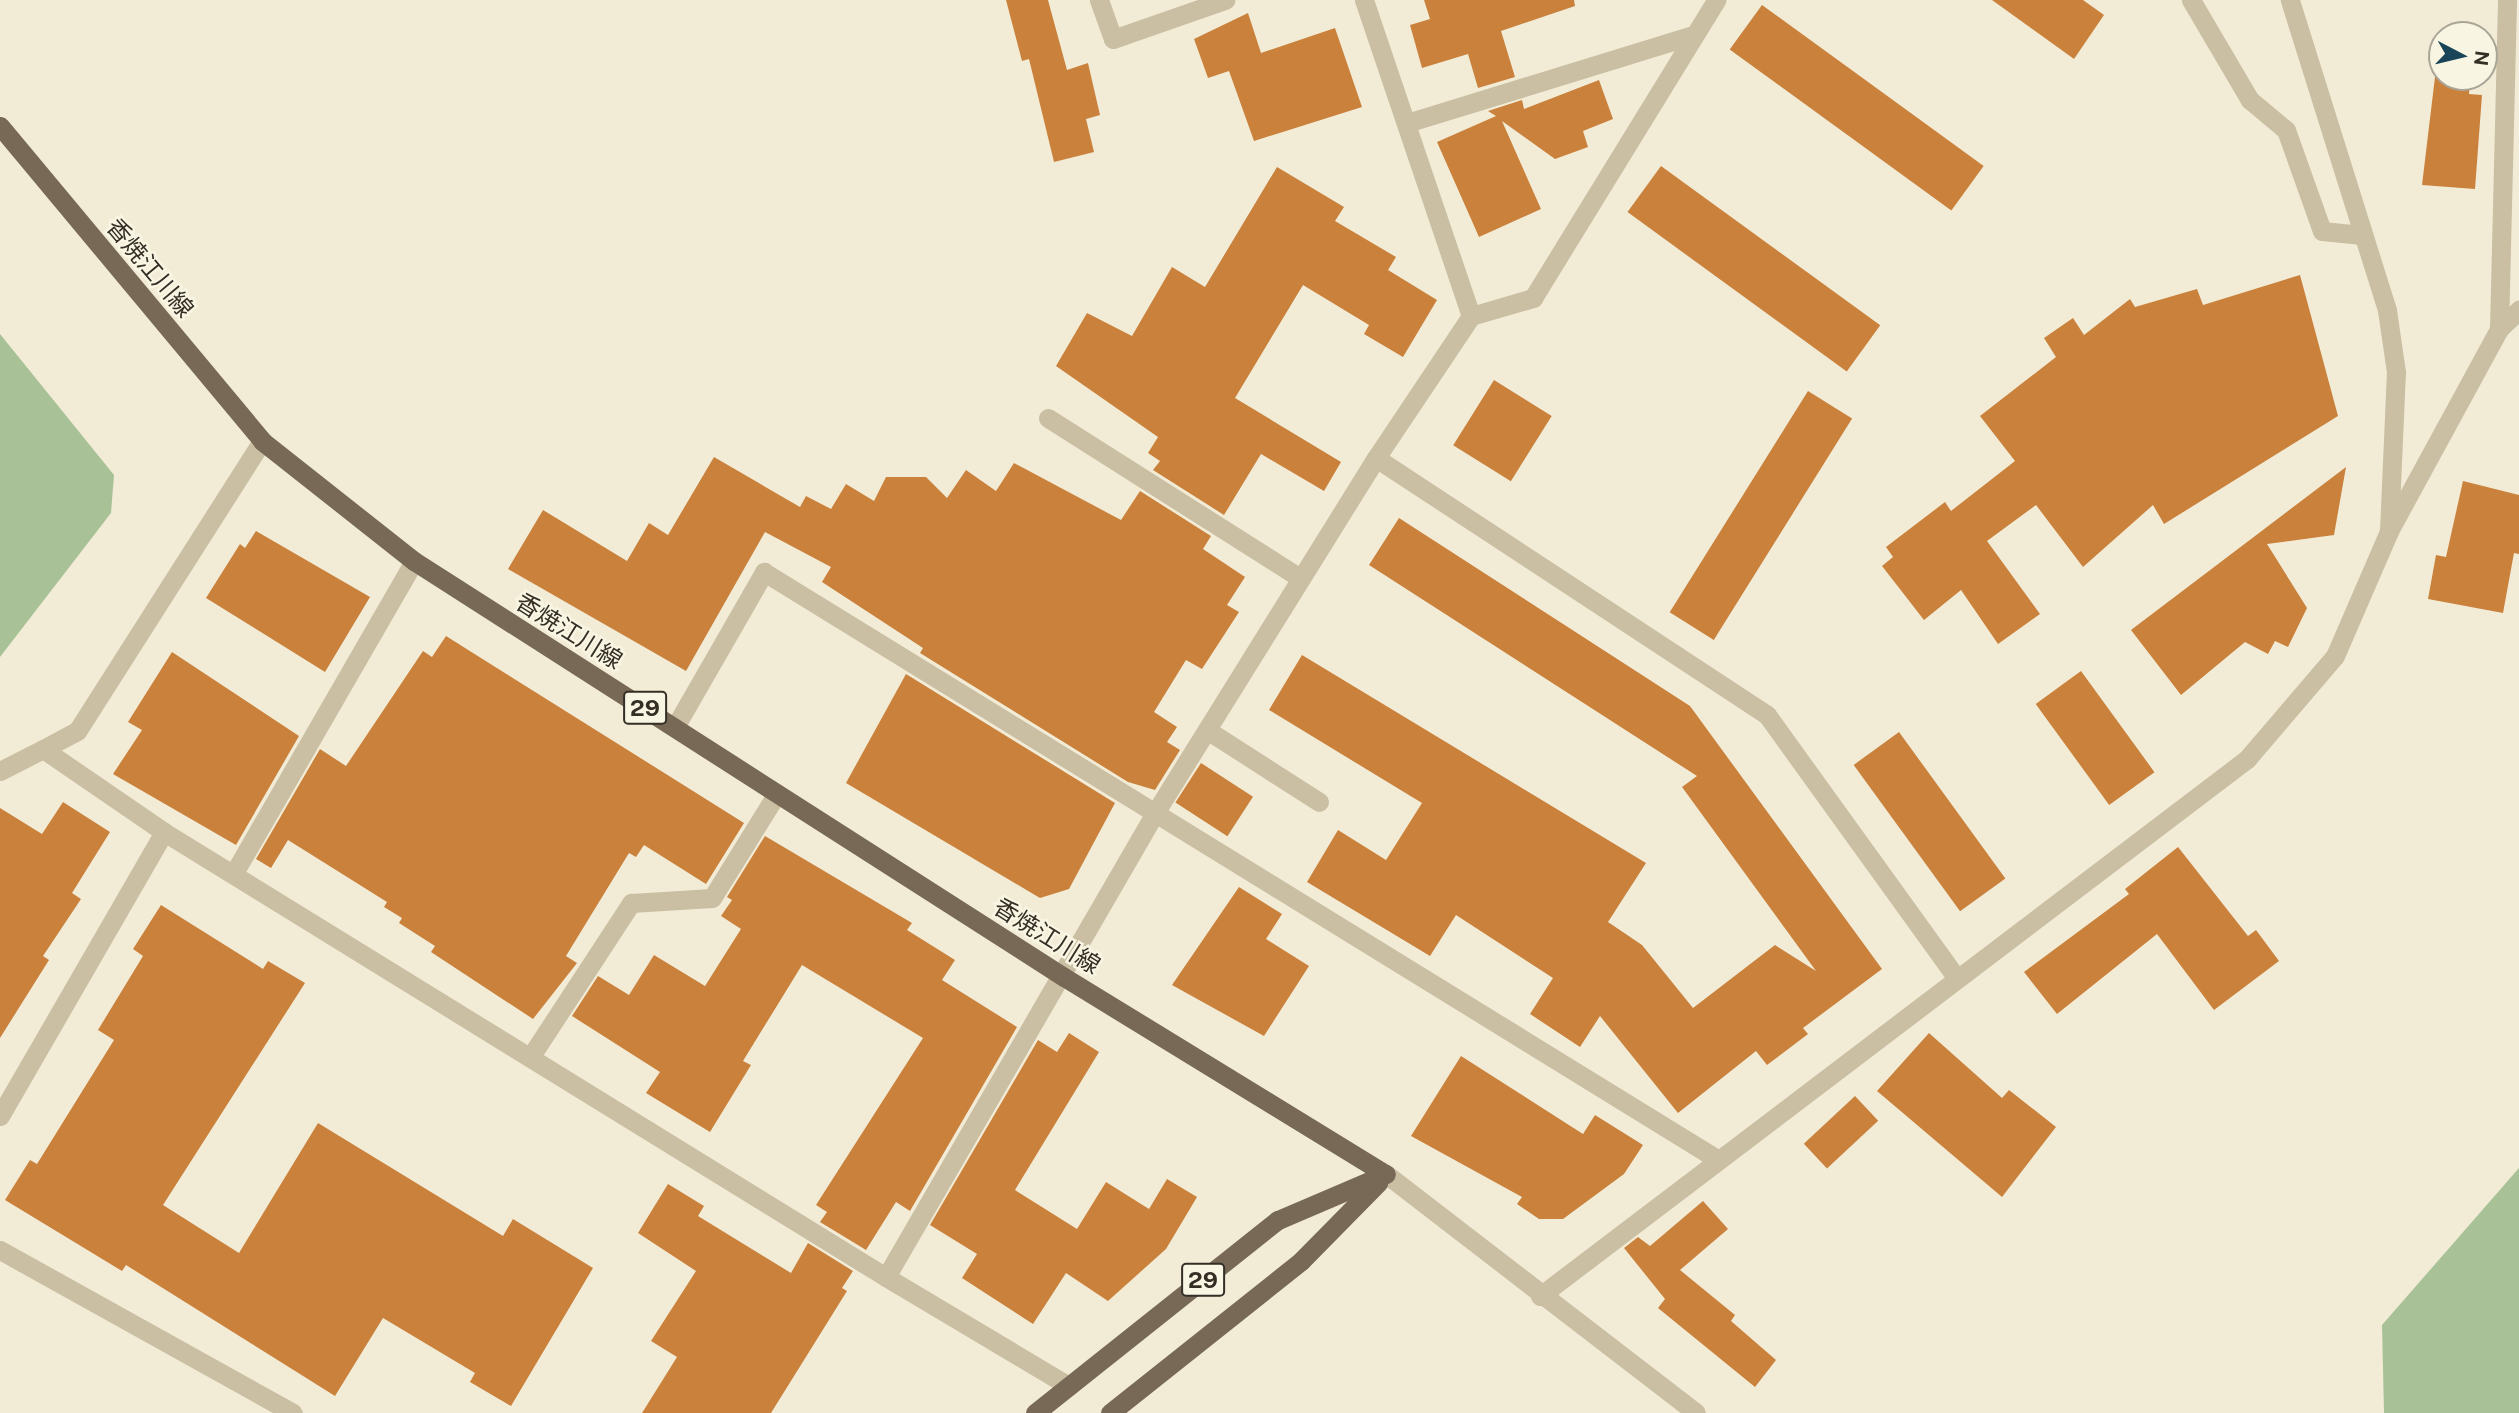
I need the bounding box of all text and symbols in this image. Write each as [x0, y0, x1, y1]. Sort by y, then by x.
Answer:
north arrow [2428, 21, 2498, 91]
text: N [2470, 50, 2494, 67]
street label: 香焼江川線 [100, 213, 200, 323]
street label: 香焼江川線 [510, 587, 628, 675]
road number: 29 [622, 688, 668, 728]
street label: 香焼江川線 [988, 892, 1106, 980]
road number: 29 [1180, 1260, 1226, 1300]

